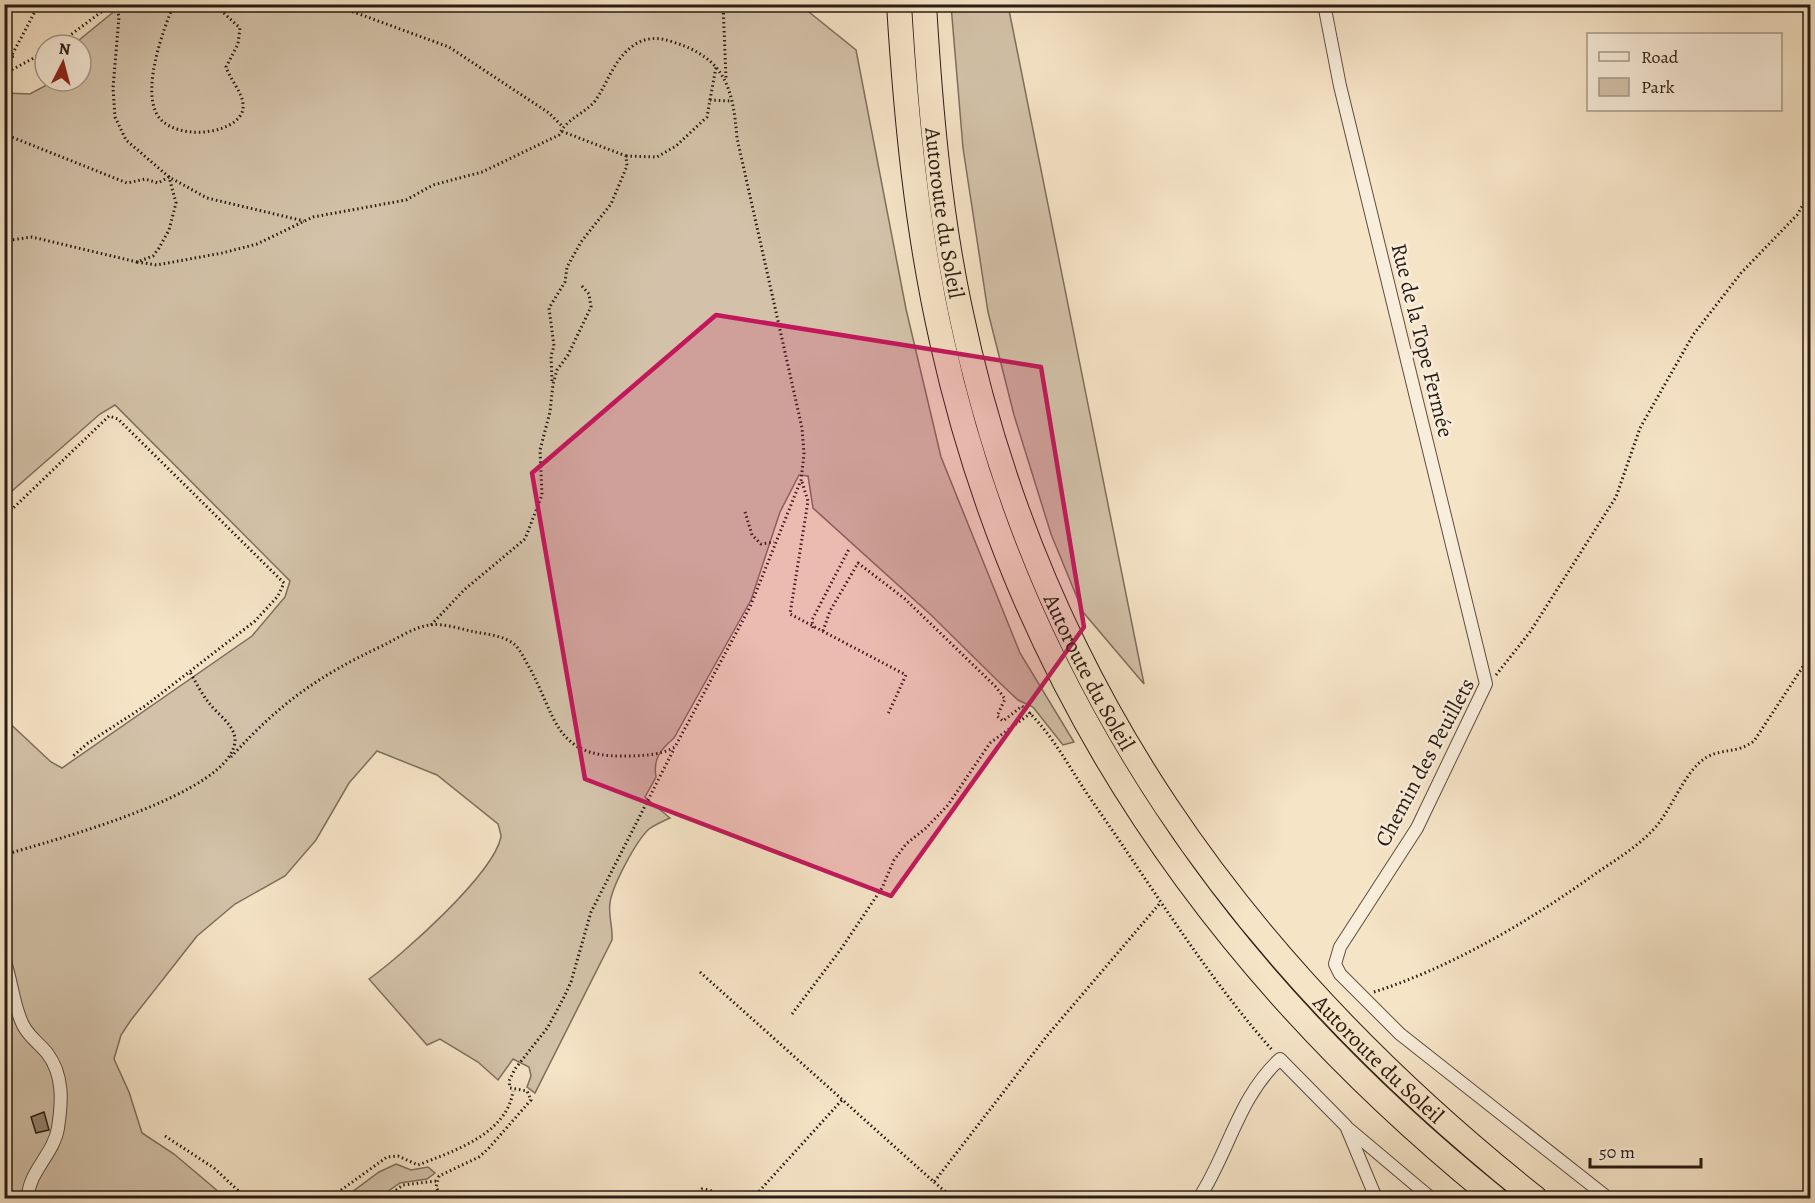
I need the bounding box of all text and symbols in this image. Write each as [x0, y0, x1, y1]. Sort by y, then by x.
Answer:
north arrow [33, 33, 93, 93]
legend [1587, 33, 1782, 111]
text: N [58, 38, 72, 61]
text: Road [1641, 45, 1679, 69]
text: Park [1641, 75, 1675, 99]
street label: Autoroute du Soleil [917, 125, 971, 301]
street label: Rue de la Tope Fermée [1383, 240, 1461, 440]
street label: Autoroute du Soleil [1036, 588, 1142, 756]
street label: Chemin des Peuillets [1368, 673, 1482, 852]
street label: Autoroute du Soleil [1306, 988, 1450, 1131]
scale bar [1590, 1131, 1701, 1169]
text: 50 m [1599, 1140, 1635, 1164]

